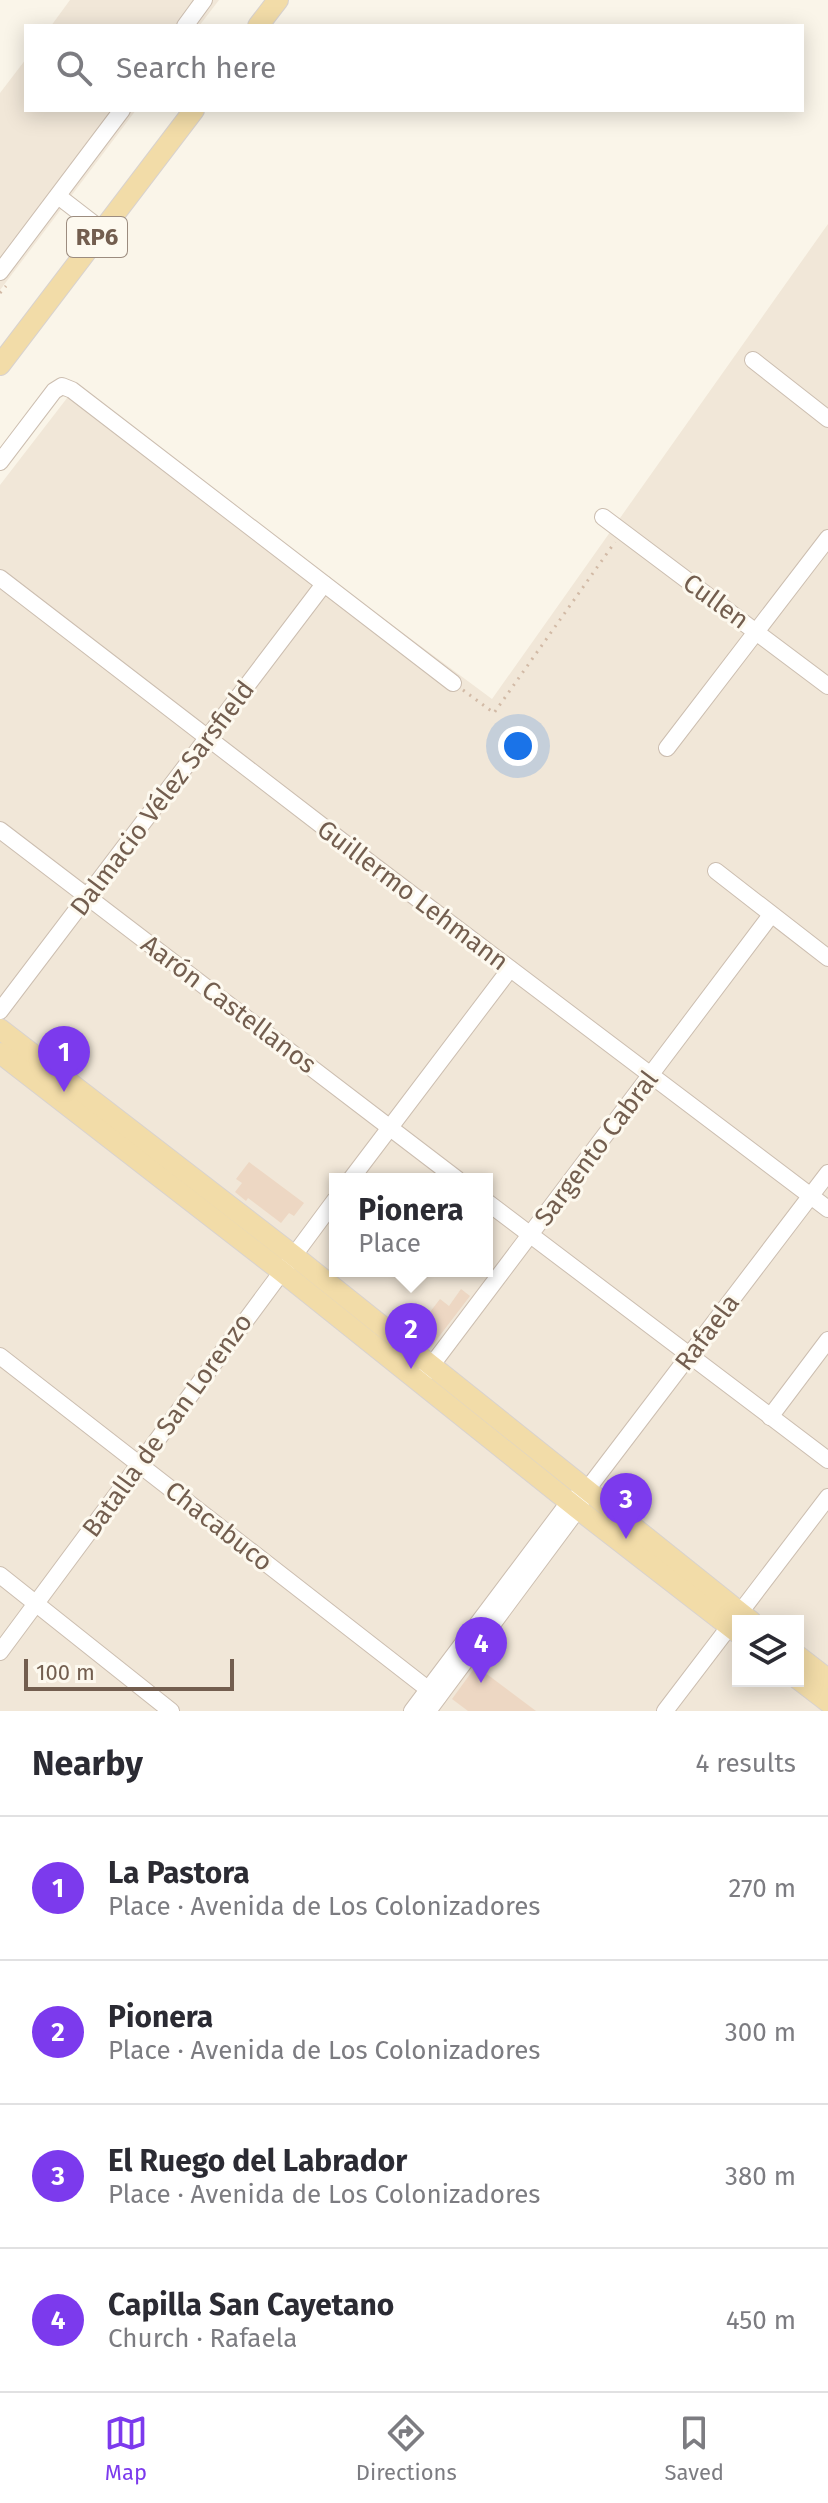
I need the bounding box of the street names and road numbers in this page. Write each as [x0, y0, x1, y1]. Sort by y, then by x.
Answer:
road number: RP6 [67, 217, 127, 257]
street label: Cullen [677, 567, 755, 636]
street label: Dalmacio Vélez Sarsfield [64, 675, 261, 922]
street label: Guillermo Lehmann [311, 813, 514, 977]
street label: Aarón Castellanos [135, 929, 322, 1080]
street label: Sargento Cabral [528, 1064, 665, 1232]
street label: Rafaela [669, 1288, 746, 1377]
street label: Batalla de San Lorenzo [76, 1307, 259, 1543]
street label: Chacabuco [159, 1475, 279, 1578]

